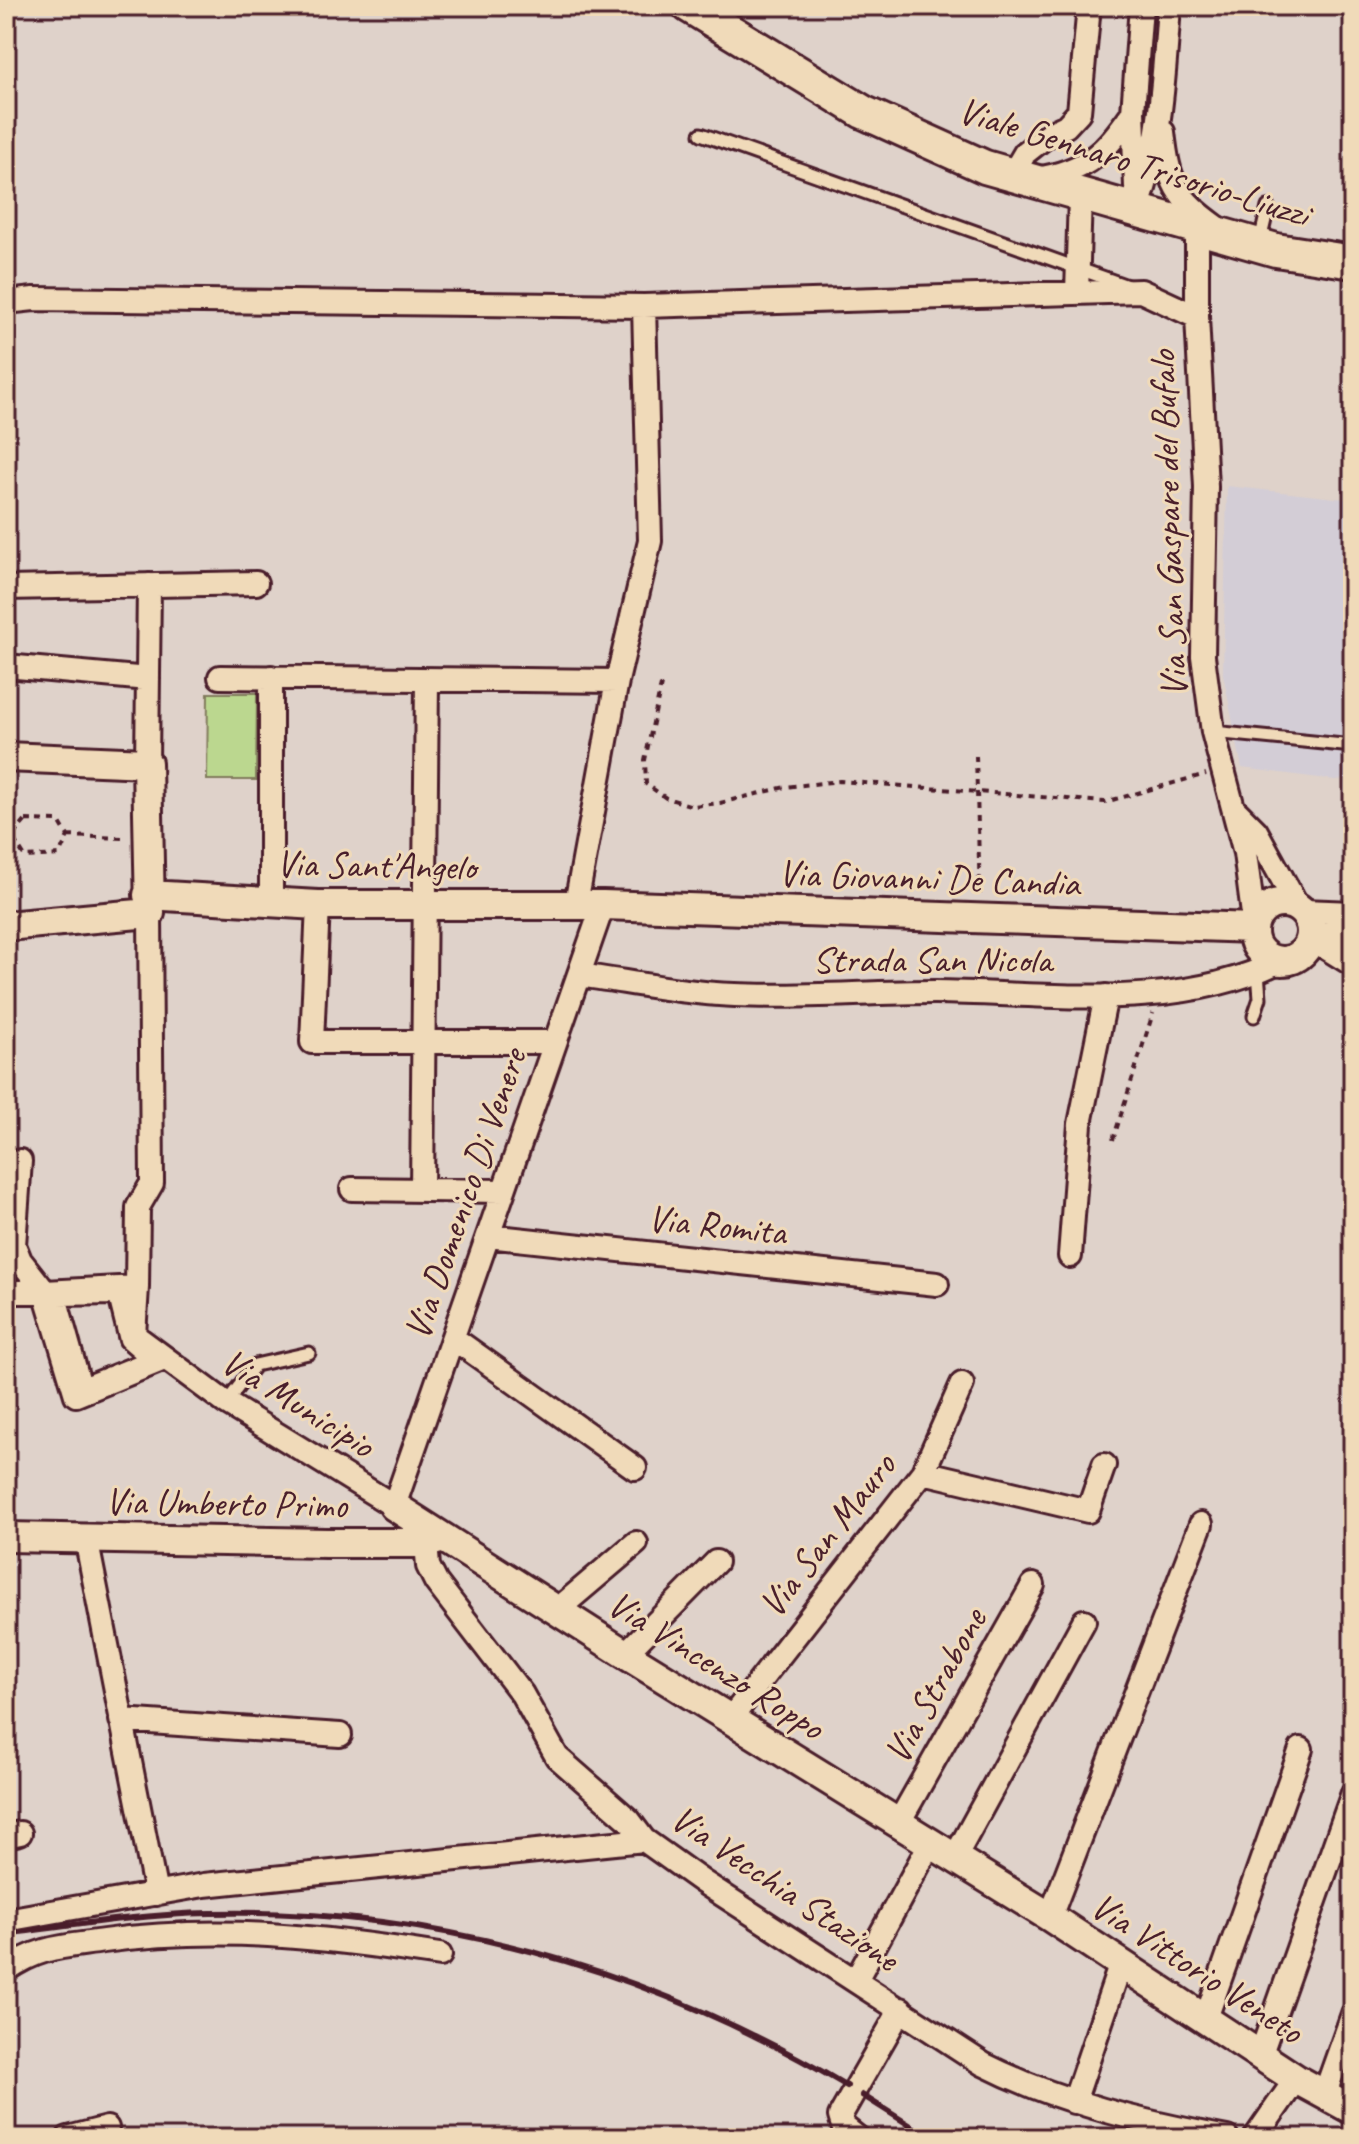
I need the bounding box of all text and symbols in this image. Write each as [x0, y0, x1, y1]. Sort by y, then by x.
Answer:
street label: Viale Gennaro Trisorio-Liuzzi [953, 86, 1320, 239]
street label: Via San Gaspare del Bufalo [1138, 347, 1198, 698]
street label: Via Sant'Angelo [276, 840, 480, 890]
street label: Via Giovanni De Candia [778, 849, 1083, 907]
street label: Strada San Nicola [812, 936, 1055, 983]
street label: Via Domenico Di Venere [393, 1040, 538, 1346]
street label: Via Romita [646, 1194, 791, 1256]
street label: Via Municipio [213, 1338, 385, 1470]
street label: Via San Mauro [748, 1442, 907, 1627]
street label: Via Umberto Primo [105, 1477, 349, 1529]
street label: Via Vincenzo Roppo [599, 1580, 835, 1751]
street label: Via Strabone [873, 1598, 998, 1772]
street label: Via Vecchia Stazione [662, 1794, 910, 1983]
street label: Via Vittorio Veneto [1082, 1882, 1313, 2055]

